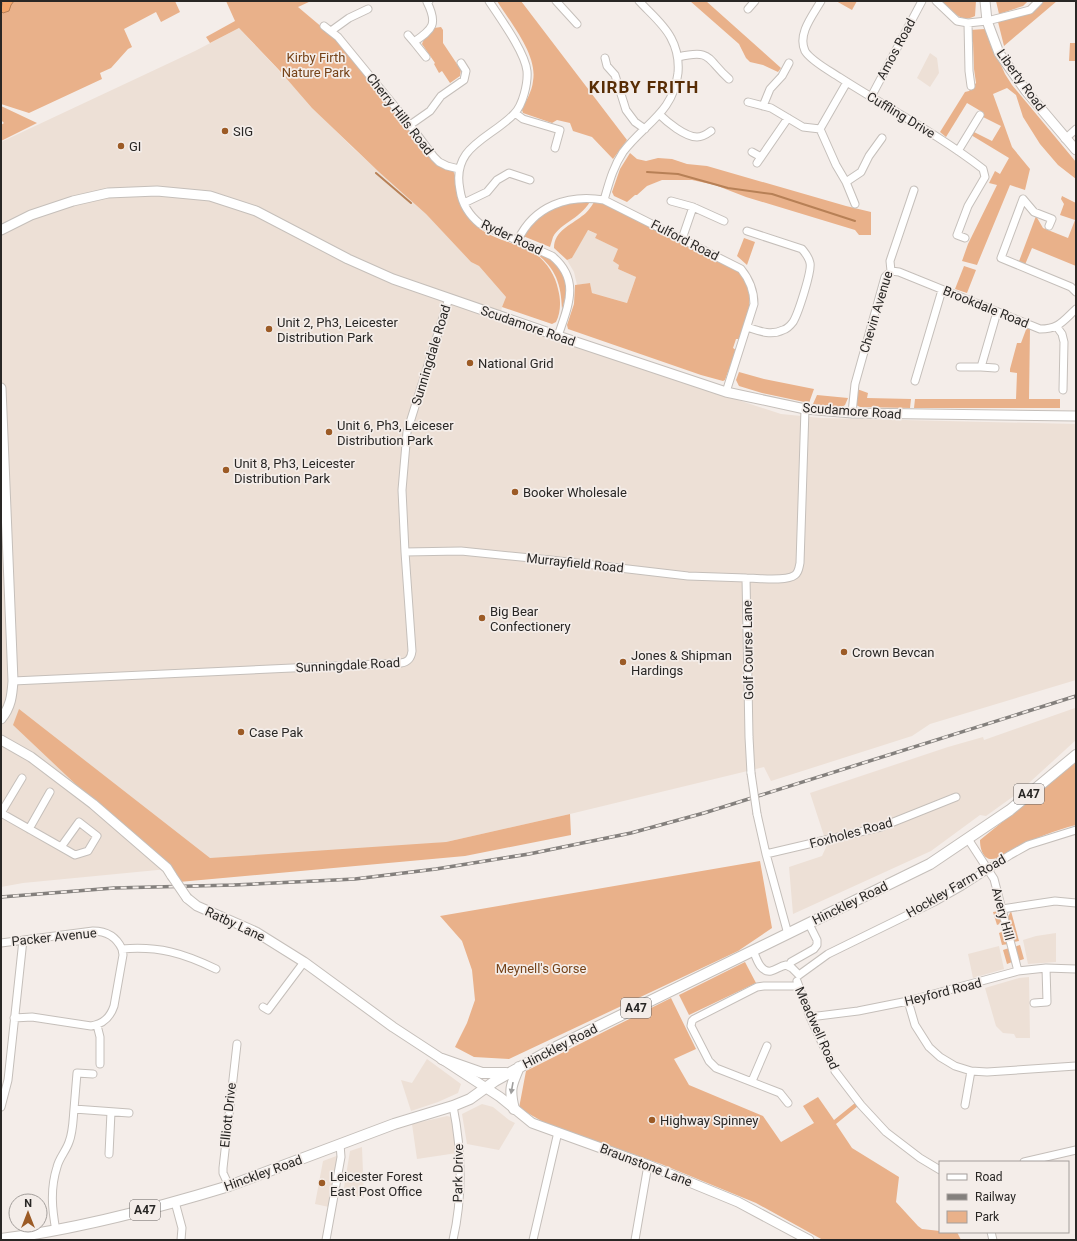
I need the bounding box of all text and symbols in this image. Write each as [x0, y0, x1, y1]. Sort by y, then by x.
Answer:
street label: Amos Road [874, 16, 918, 82]
street label: Liberty Road [994, 46, 1048, 114]
park label: Kirby Firth Nature Park [282, 50, 351, 80]
street label: Cherry Hills Road [364, 70, 436, 158]
district label: KIRBY FRITH [589, 77, 699, 97]
street label: Cuffling Drive [864, 89, 938, 141]
place label: SIG [233, 124, 253, 139]
marker: SIG [220, 126, 230, 136]
place label: GI [129, 139, 141, 154]
marker: GI [116, 141, 126, 151]
street label: Ryder Road [479, 216, 545, 258]
street label: Fulford Road [649, 217, 721, 263]
street label: Chevin Avenue [856, 269, 896, 355]
street label: Brookdale Road [941, 283, 1031, 331]
street label: Sunningdale Road [409, 303, 453, 407]
street label: Scudamore Road [479, 303, 577, 349]
place label: Unit 2, Ph3, Leicester Distribution Park [277, 315, 398, 345]
marker: Unit 2, Ph3, Leicester Distribution Park [264, 324, 274, 334]
place label: National Grid [478, 356, 554, 371]
marker: National Grid [465, 358, 475, 368]
street label: Scudamore Road [802, 400, 902, 422]
place label: Unit 6, Ph3, Leiceser Distribution Park [337, 418, 454, 448]
marker: Unit 6, Ph3, Leiceser Distribution Park [324, 427, 334, 437]
place label: Unit 8, Ph3, Leicester Distribution Park [234, 456, 355, 486]
marker: Unit 8, Ph3, Leicester Distribution Park [221, 465, 231, 475]
place label: Booker Wholesale [523, 485, 627, 500]
marker: Booker Wholesale [510, 487, 520, 497]
street label: Murrayfield Road [526, 550, 624, 576]
street label: Golf Course Lane [740, 600, 756, 700]
place label: Big Bear Confectionery [490, 604, 571, 634]
marker: Big Bear Confectionery [477, 613, 487, 623]
place label: Crown Bevcan [852, 645, 935, 660]
marker: Crown Bevcan [839, 647, 849, 657]
place label: Jones & Shipman Hardings [631, 648, 732, 678]
street label: Sunningdale Road [295, 655, 401, 675]
marker: Jones & Shipman Hardings [618, 657, 628, 667]
place label: Case Pak [249, 725, 304, 740]
marker: Case Pak [236, 727, 246, 737]
road number: A47 [1014, 784, 1044, 804]
street label: Foxholes Road [808, 815, 894, 851]
street label: Hockley Farm Road [904, 851, 1008, 921]
street label: Hinckley Road [810, 878, 890, 928]
street label: Avery Hill [989, 886, 1017, 942]
street label: Ratby Lane [203, 904, 267, 944]
street label: Packer Avenue [11, 925, 97, 949]
park label: Meynell's Gorse [496, 961, 586, 976]
street label: Heyford Road [903, 975, 983, 1009]
street label: Meadwell Road [792, 984, 842, 1072]
road number: A47 [621, 998, 651, 1018]
street label: Hinckley Road [520, 1021, 600, 1071]
one-way arrow [509, 1081, 515, 1094]
street label: Elliott Drive [217, 1082, 239, 1148]
place label: Highway Spinney [660, 1113, 759, 1128]
marker: Highway Spinney [647, 1115, 657, 1125]
street label: Braunstone Lane [598, 1141, 694, 1189]
street label: Park Drive [450, 1143, 466, 1202]
street label: Hinckley Road [222, 1152, 304, 1194]
legend [939, 1161, 1069, 1233]
place label: Leicester Forest East Post Office [330, 1169, 423, 1199]
text: Road [975, 1170, 1003, 1184]
marker: Leicester Forest East Post Office [317, 1178, 327, 1188]
text: Railway [975, 1190, 1016, 1204]
north arrow [8, 1193, 48, 1233]
text: N [24, 1197, 32, 1210]
road number: A47 [130, 1200, 160, 1220]
text: Park [975, 1210, 1000, 1224]

